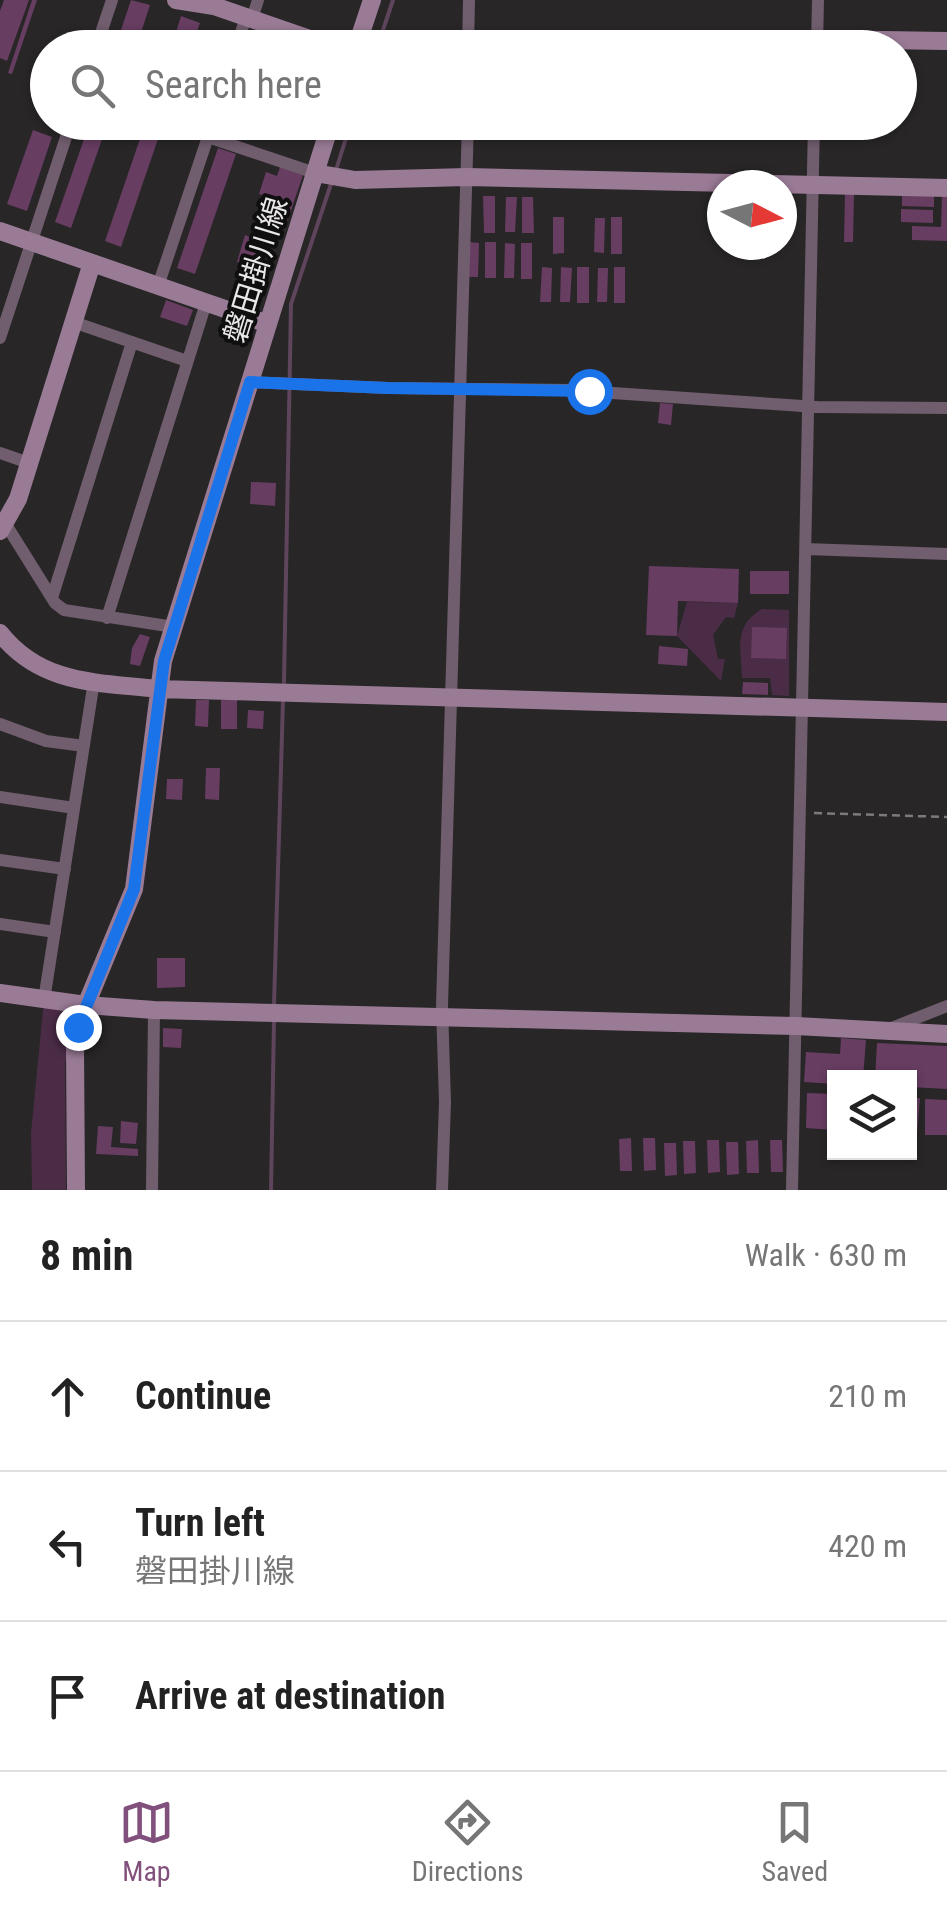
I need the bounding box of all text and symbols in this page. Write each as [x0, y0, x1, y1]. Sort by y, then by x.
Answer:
search box [30, 30, 917, 140]
icon: search [65, 58, 120, 113]
text: Search here [145, 63, 322, 107]
north arrow [707, 170, 797, 260]
street label: 磐田掛川線 [217, 193, 294, 347]
route start [567, 369, 613, 415]
route end [56, 1005, 102, 1051]
map controls [827, 1070, 917, 1160]
button: layers [827, 1070, 917, 1160]
text: 8 min [40, 1231, 133, 1280]
text: Walk · 630 m [745, 1236, 907, 1274]
icon: ahead [40, 1369, 95, 1424]
text: Continue [135, 1374, 271, 1418]
text: 210 m [828, 1377, 907, 1415]
text: Turn left [135, 1501, 265, 1545]
icon: left [40, 1519, 95, 1574]
text: 420 m [828, 1527, 907, 1565]
text: 磐田掛川線 [135, 1552, 295, 1590]
icon: arrive [40, 1669, 95, 1724]
text: Arrive at destination [135, 1674, 445, 1718]
tab: Map [119, 1795, 174, 1888]
tab: Directions [412, 1795, 524, 1888]
tab: Saved [761, 1795, 828, 1888]

